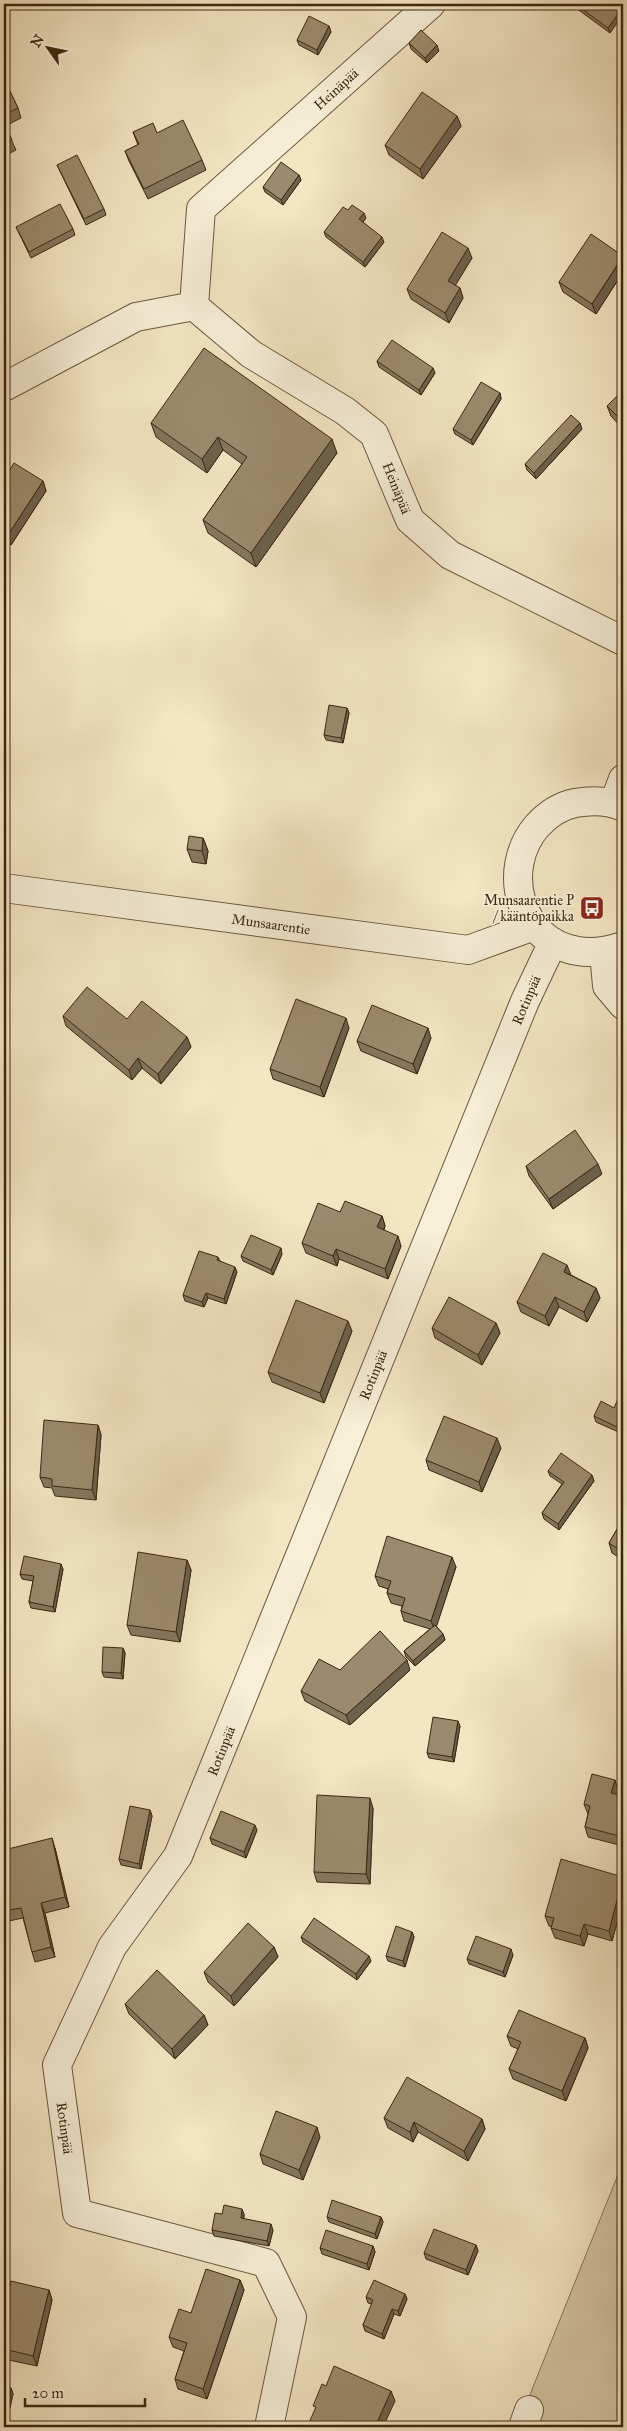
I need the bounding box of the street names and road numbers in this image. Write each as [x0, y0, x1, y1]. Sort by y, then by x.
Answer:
street label: Heinäpää [311, 65, 362, 114]
street label: Heinäpää [379, 460, 415, 516]
street label: Munsaarentie [230, 911, 312, 938]
street label: Rotinpää [508, 973, 544, 1028]
street label: Rotinpää [356, 1348, 391, 1403]
street label: Rotinpää [204, 1724, 239, 1779]
street label: Rotinpää [52, 2101, 77, 2155]

